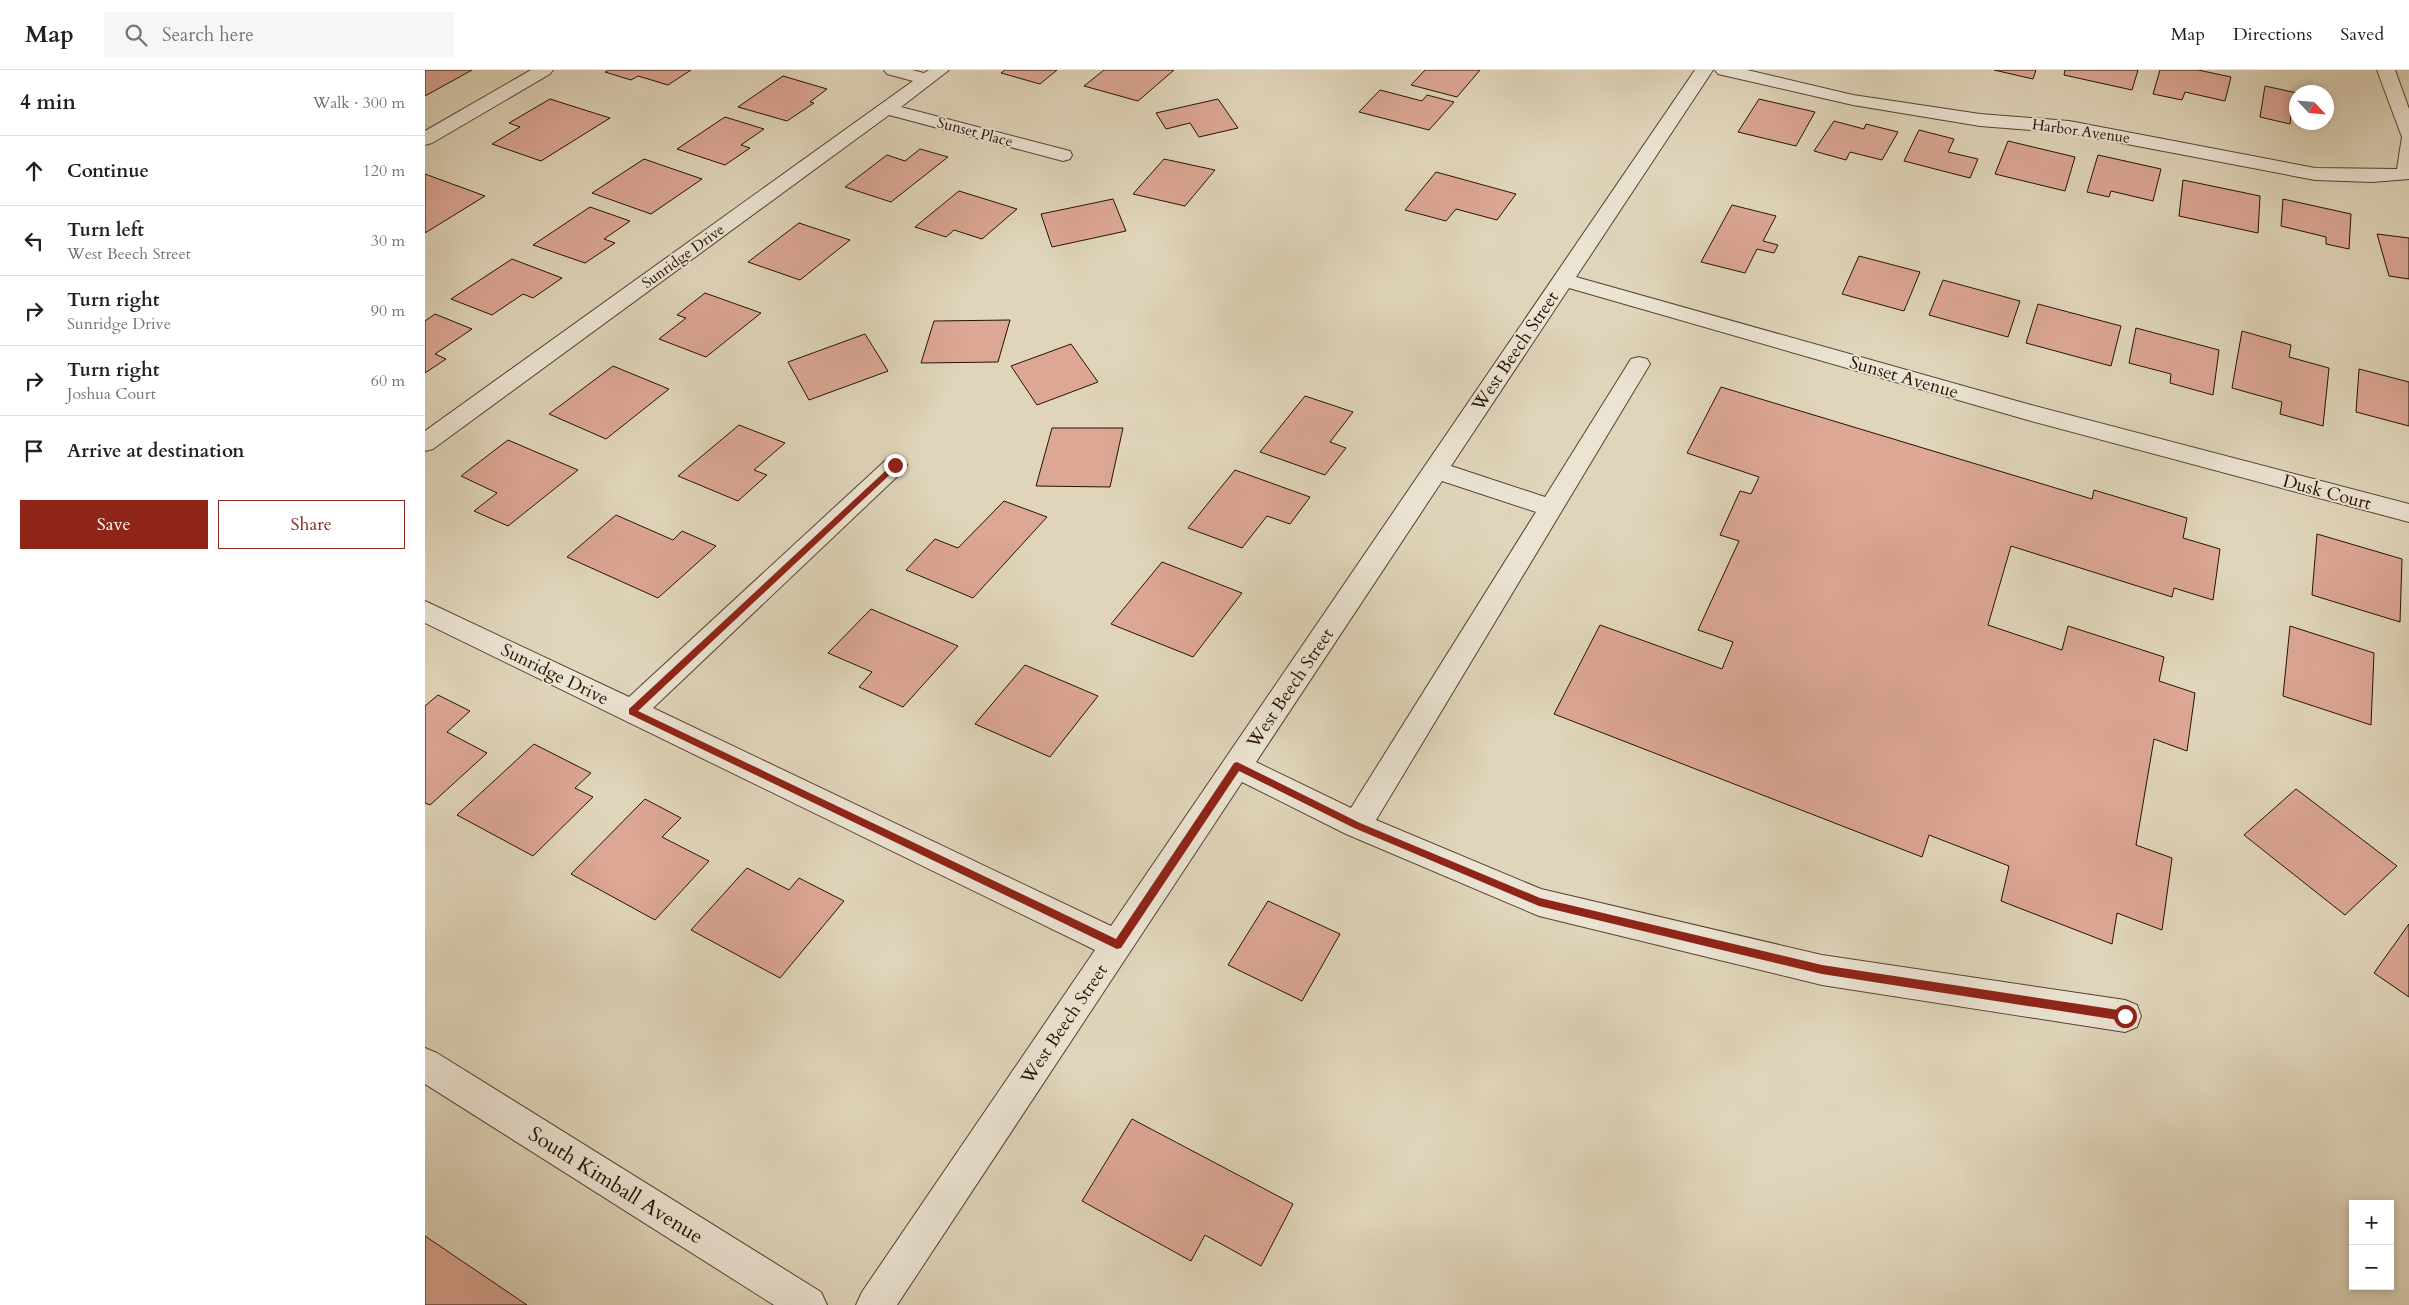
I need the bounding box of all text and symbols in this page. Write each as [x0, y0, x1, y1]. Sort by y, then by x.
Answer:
search box [104, 12, 454, 57]
text: Map [25, 18, 74, 51]
icon: search [122, 21, 150, 49]
text: Search here [162, 22, 254, 48]
text: Map [2171, 22, 2205, 47]
text: Directions [2233, 22, 2312, 47]
text: Saved [2340, 22, 2384, 47]
north arrow [2289, 85, 2334, 130]
text: 4 min [20, 88, 76, 117]
text: Walk · 300 m [313, 92, 405, 114]
street label: Sunset Place [935, 112, 1015, 152]
street label: Harbor Avenue [2031, 114, 2131, 148]
icon: ahead [20, 157, 48, 185]
text: Continue [67, 158, 149, 184]
text: 120 m [363, 160, 405, 182]
text: Turn left [67, 217, 144, 243]
street label: Sunridge Drive [638, 219, 728, 293]
icon: left [20, 227, 48, 255]
text: 30 m [371, 230, 405, 252]
text: West Beech Street [67, 243, 191, 265]
street label: West Beech Street [1466, 286, 1565, 417]
text: Turn right [67, 287, 159, 313]
icon: right [20, 297, 48, 325]
text: 90 m [371, 300, 405, 322]
text: Sunridge Drive [67, 313, 171, 335]
street label: Sunset Avenue [1846, 350, 1961, 405]
text: Turn right [67, 357, 159, 383]
icon: right [20, 367, 48, 395]
text: 60 m [371, 370, 405, 392]
text: Joshua Court [67, 383, 156, 405]
icon: arrive [20, 437, 48, 465]
text: Arrive at destination [67, 438, 244, 464]
route end [884, 454, 907, 477]
street label: Dusk Court [2280, 469, 2374, 516]
button: Save [20, 500, 208, 549]
button: Share [218, 500, 405, 549]
street label: West Beech Street [1241, 623, 1340, 754]
street label: Sunridge Drive [497, 638, 613, 711]
street label: West Beech Street [1015, 959, 1114, 1090]
route start [2114, 1005, 2137, 1028]
street label: South Kimball Avenue [523, 1120, 709, 1251]
map controls [2349, 1200, 2394, 1290]
button: + [2349, 1200, 2394, 1245]
button: − [2349, 1245, 2394, 1290]

